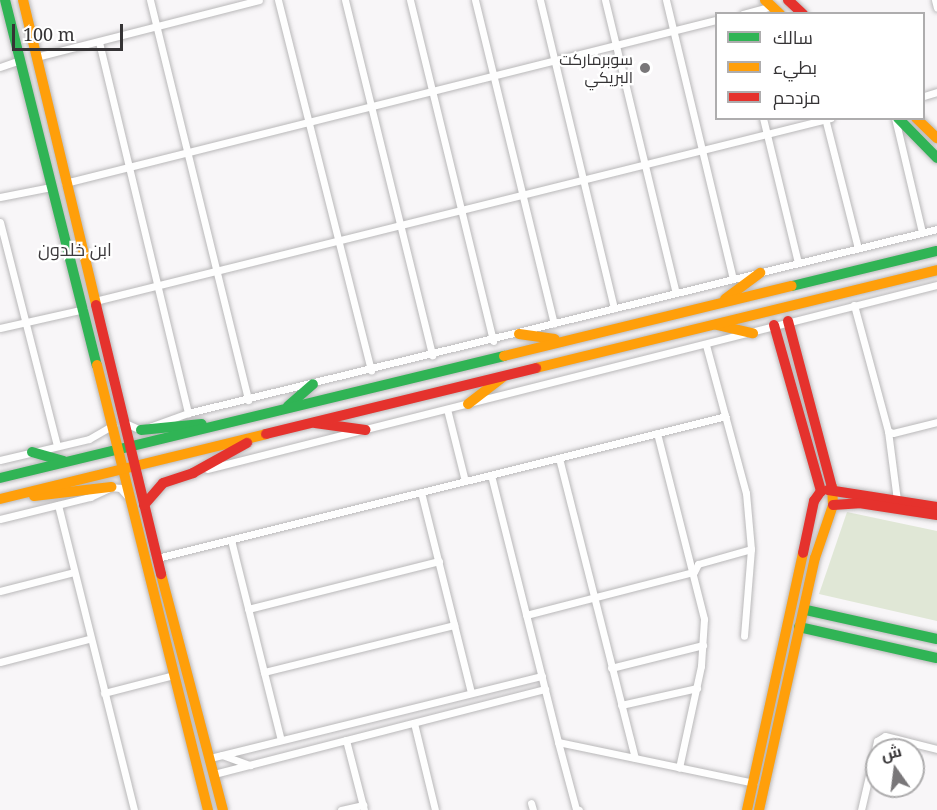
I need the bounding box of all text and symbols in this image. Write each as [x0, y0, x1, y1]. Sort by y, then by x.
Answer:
scale bar [15, 12, 126, 50]
legend [715, 12, 925, 120]
text: 100 m [23, 22, 75, 46]
text: سالك [773, 25, 813, 49]
place label: سوبرماركت البريكي [559, 49, 633, 87]
text: بطيء [773, 55, 817, 79]
marker: سوبرماركت البريكي [638, 61, 652, 75]
text: مزدحم [773, 85, 821, 109]
district label: ابن خلدون [38, 238, 112, 260]
north arrow [865, 738, 925, 798]
text: ش [879, 739, 904, 766]

